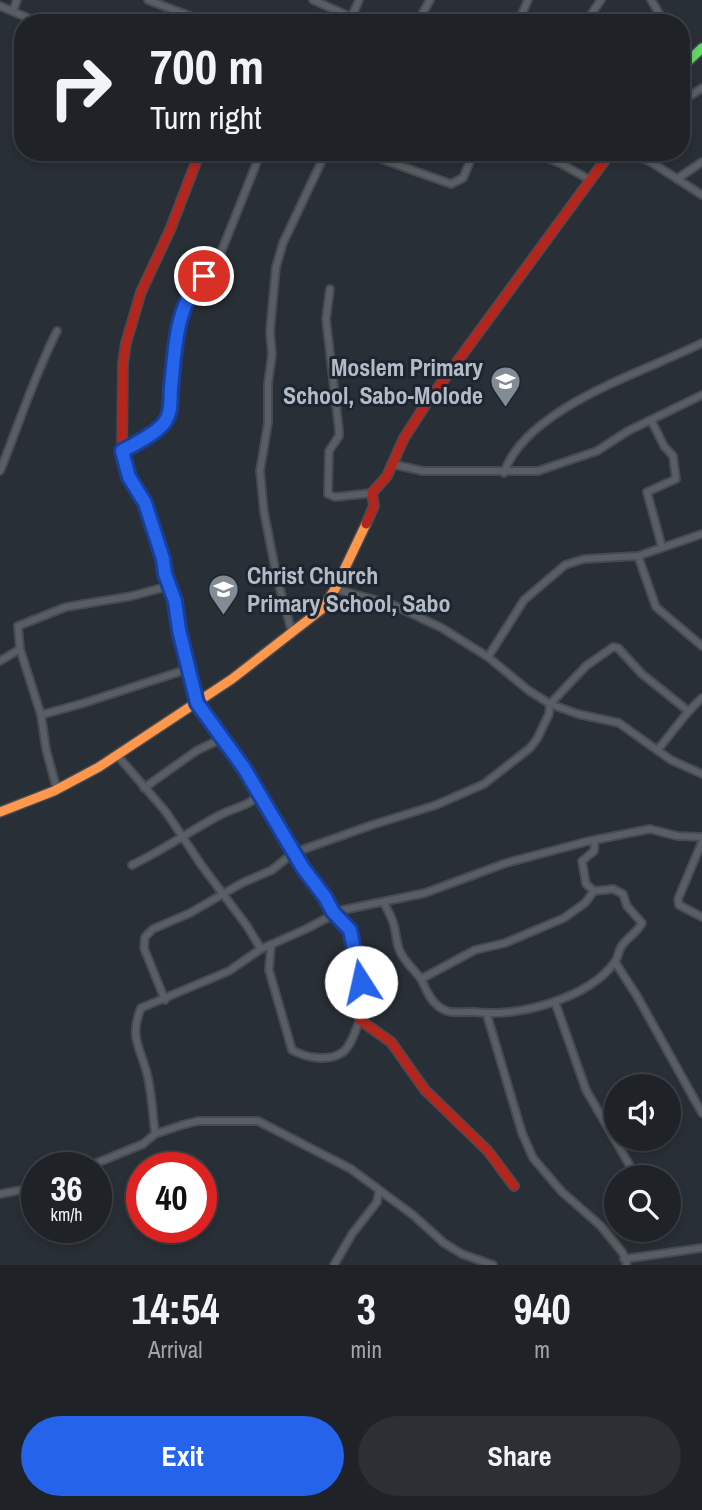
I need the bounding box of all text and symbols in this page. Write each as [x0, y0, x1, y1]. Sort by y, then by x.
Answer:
text: 700 m [150, 33, 264, 99]
icon: right [35, 42, 126, 133]
text: Turn right [150, 96, 262, 139]
pin [174, 246, 234, 306]
icon: arrive [185, 257, 223, 295]
place label: Moslem Primary School, Sabo-Molode [283, 351, 483, 411]
school or university icon: Moslem Primary School, Sabo-Molode [489, 365, 523, 409]
place label: Christ Church Primary School, Sabo [247, 559, 450, 619]
school or university icon: Christ Church Primary School, Sabo [207, 573, 241, 617]
position arrow [324, 945, 398, 1019]
map controls [604, 1074, 681, 1242]
button: sound [604, 1074, 681, 1151]
speed limit sign: 40 [126, 1152, 217, 1243]
text: 36 [51, 1165, 82, 1212]
button: search [604, 1165, 681, 1242]
text: km/h [51, 1202, 83, 1227]
text: 14:54 [131, 1281, 219, 1337]
text: 3 [357, 1281, 376, 1337]
text: 940 [513, 1281, 571, 1337]
text: Arrival [148, 1334, 203, 1365]
text: min [351, 1334, 382, 1365]
text: m [534, 1334, 550, 1365]
button: Exit [21, 1416, 344, 1496]
button: Share [358, 1416, 681, 1496]

